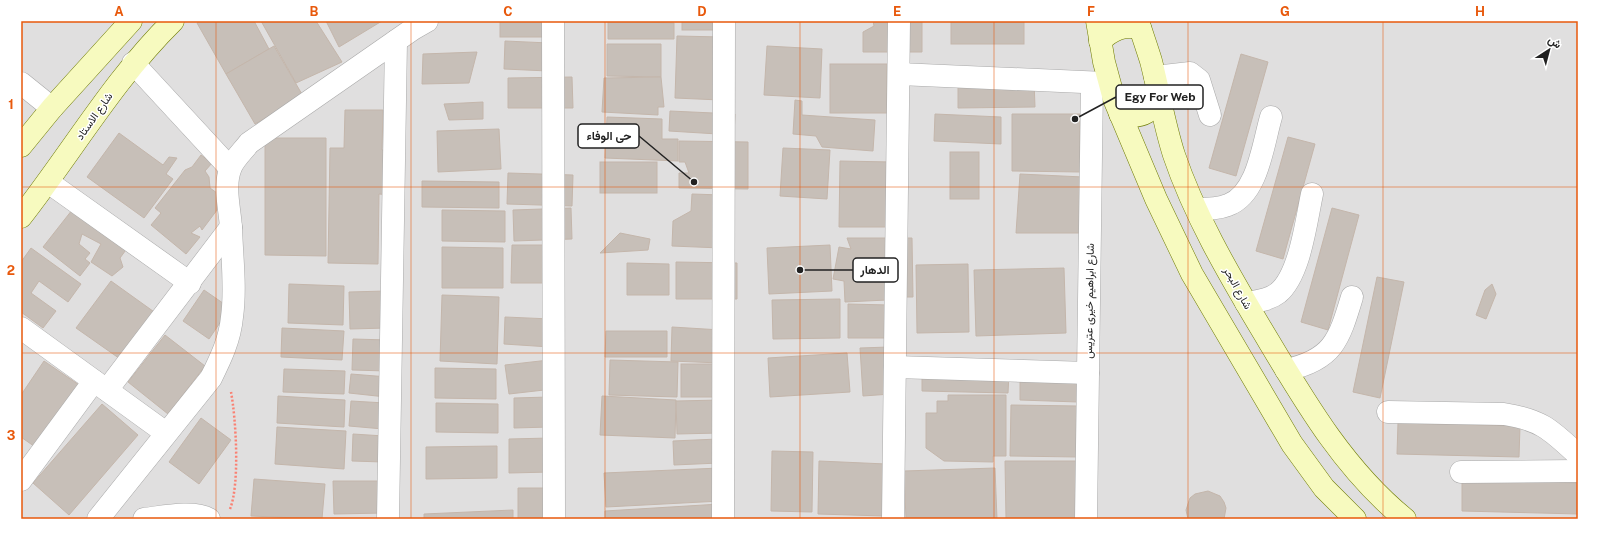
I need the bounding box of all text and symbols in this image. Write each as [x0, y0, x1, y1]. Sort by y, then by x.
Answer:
text: A [114, 4, 124, 19]
text: B [310, 4, 319, 19]
text: C [503, 4, 513, 19]
text: D [697, 4, 707, 19]
text: E [893, 4, 901, 19]
text: F [1087, 4, 1095, 19]
text: G [1280, 4, 1290, 19]
text: H [1475, 4, 1485, 19]
north arrow [1529, 30, 1569, 70]
text: ش [1545, 33, 1564, 51]
callout: Egy For Web [1116, 85, 1203, 109]
street label: شارع الاستاد [73, 90, 116, 143]
text: Egy For Web [1124, 90, 1196, 104]
text: 1 [8, 97, 14, 112]
callout: حى الوفاء [578, 124, 639, 148]
text: حى الوفاء [587, 129, 632, 144]
street label: شارع ابراهيم خيرى عتريس [1082, 243, 1098, 359]
callout: الدهار [853, 258, 898, 282]
text: 2 [7, 263, 15, 278]
text: الدهار [859, 263, 890, 278]
street label: شارع البحر [1219, 264, 1255, 312]
text: 3 [7, 428, 16, 443]

